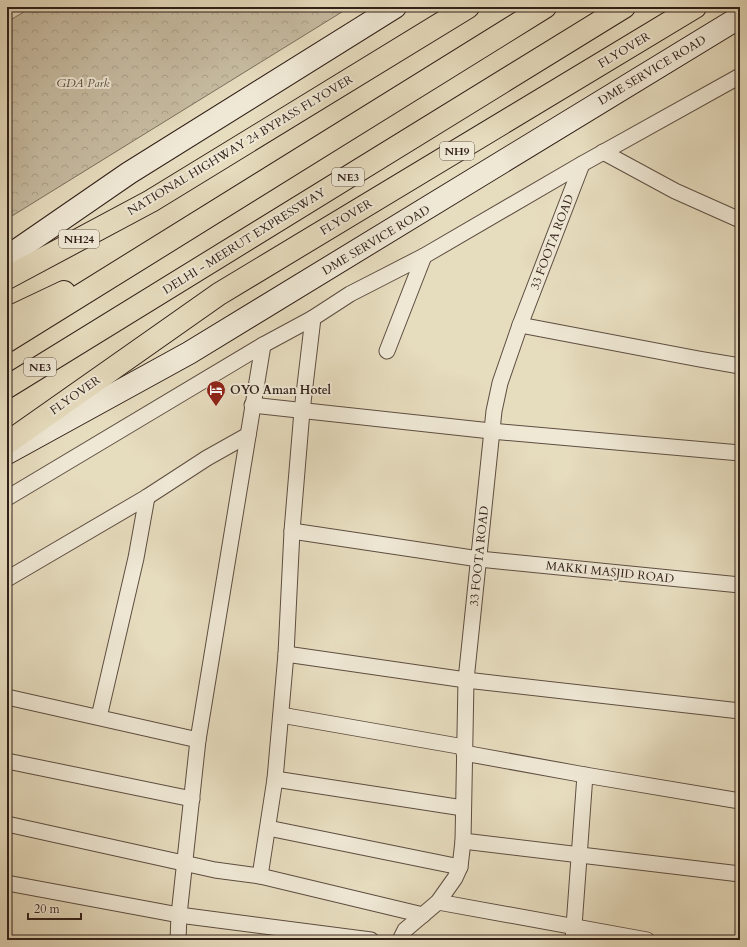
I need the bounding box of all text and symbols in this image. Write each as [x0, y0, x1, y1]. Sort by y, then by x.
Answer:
street label: FLYOVER [595, 28, 654, 72]
street label: DME SERVICE ROAD [595, 31, 709, 109]
street label: NATIONAL HIGHWAY 24 BYPASS FLYOVER [125, 72, 355, 218]
park label: GDA Park [56, 75, 110, 91]
road number: NH9 [440, 142, 474, 160]
road number: NE3 [332, 168, 364, 186]
street label: DELHI - MEERUT EXPRESSWAY [160, 184, 328, 298]
street label: 33 FOOTA ROAD [526, 192, 578, 292]
street label: FLYOVER [317, 196, 375, 238]
street label: DME SERVICE ROAD [319, 201, 433, 279]
road number: NH24 [59, 230, 99, 248]
road number: NE3 [24, 358, 56, 376]
street label: FLYOVER [47, 371, 104, 418]
hotel icon: OYO Aman Hotel [205, 379, 227, 407]
place label: OYO Aman Hotel [230, 382, 332, 398]
street label: 33 FOOTA ROAD [466, 505, 492, 607]
street label: MAKKI MASJID ROAD [545, 557, 675, 587]
scale bar [28, 895, 81, 921]
text: 20 m [34, 901, 61, 917]

